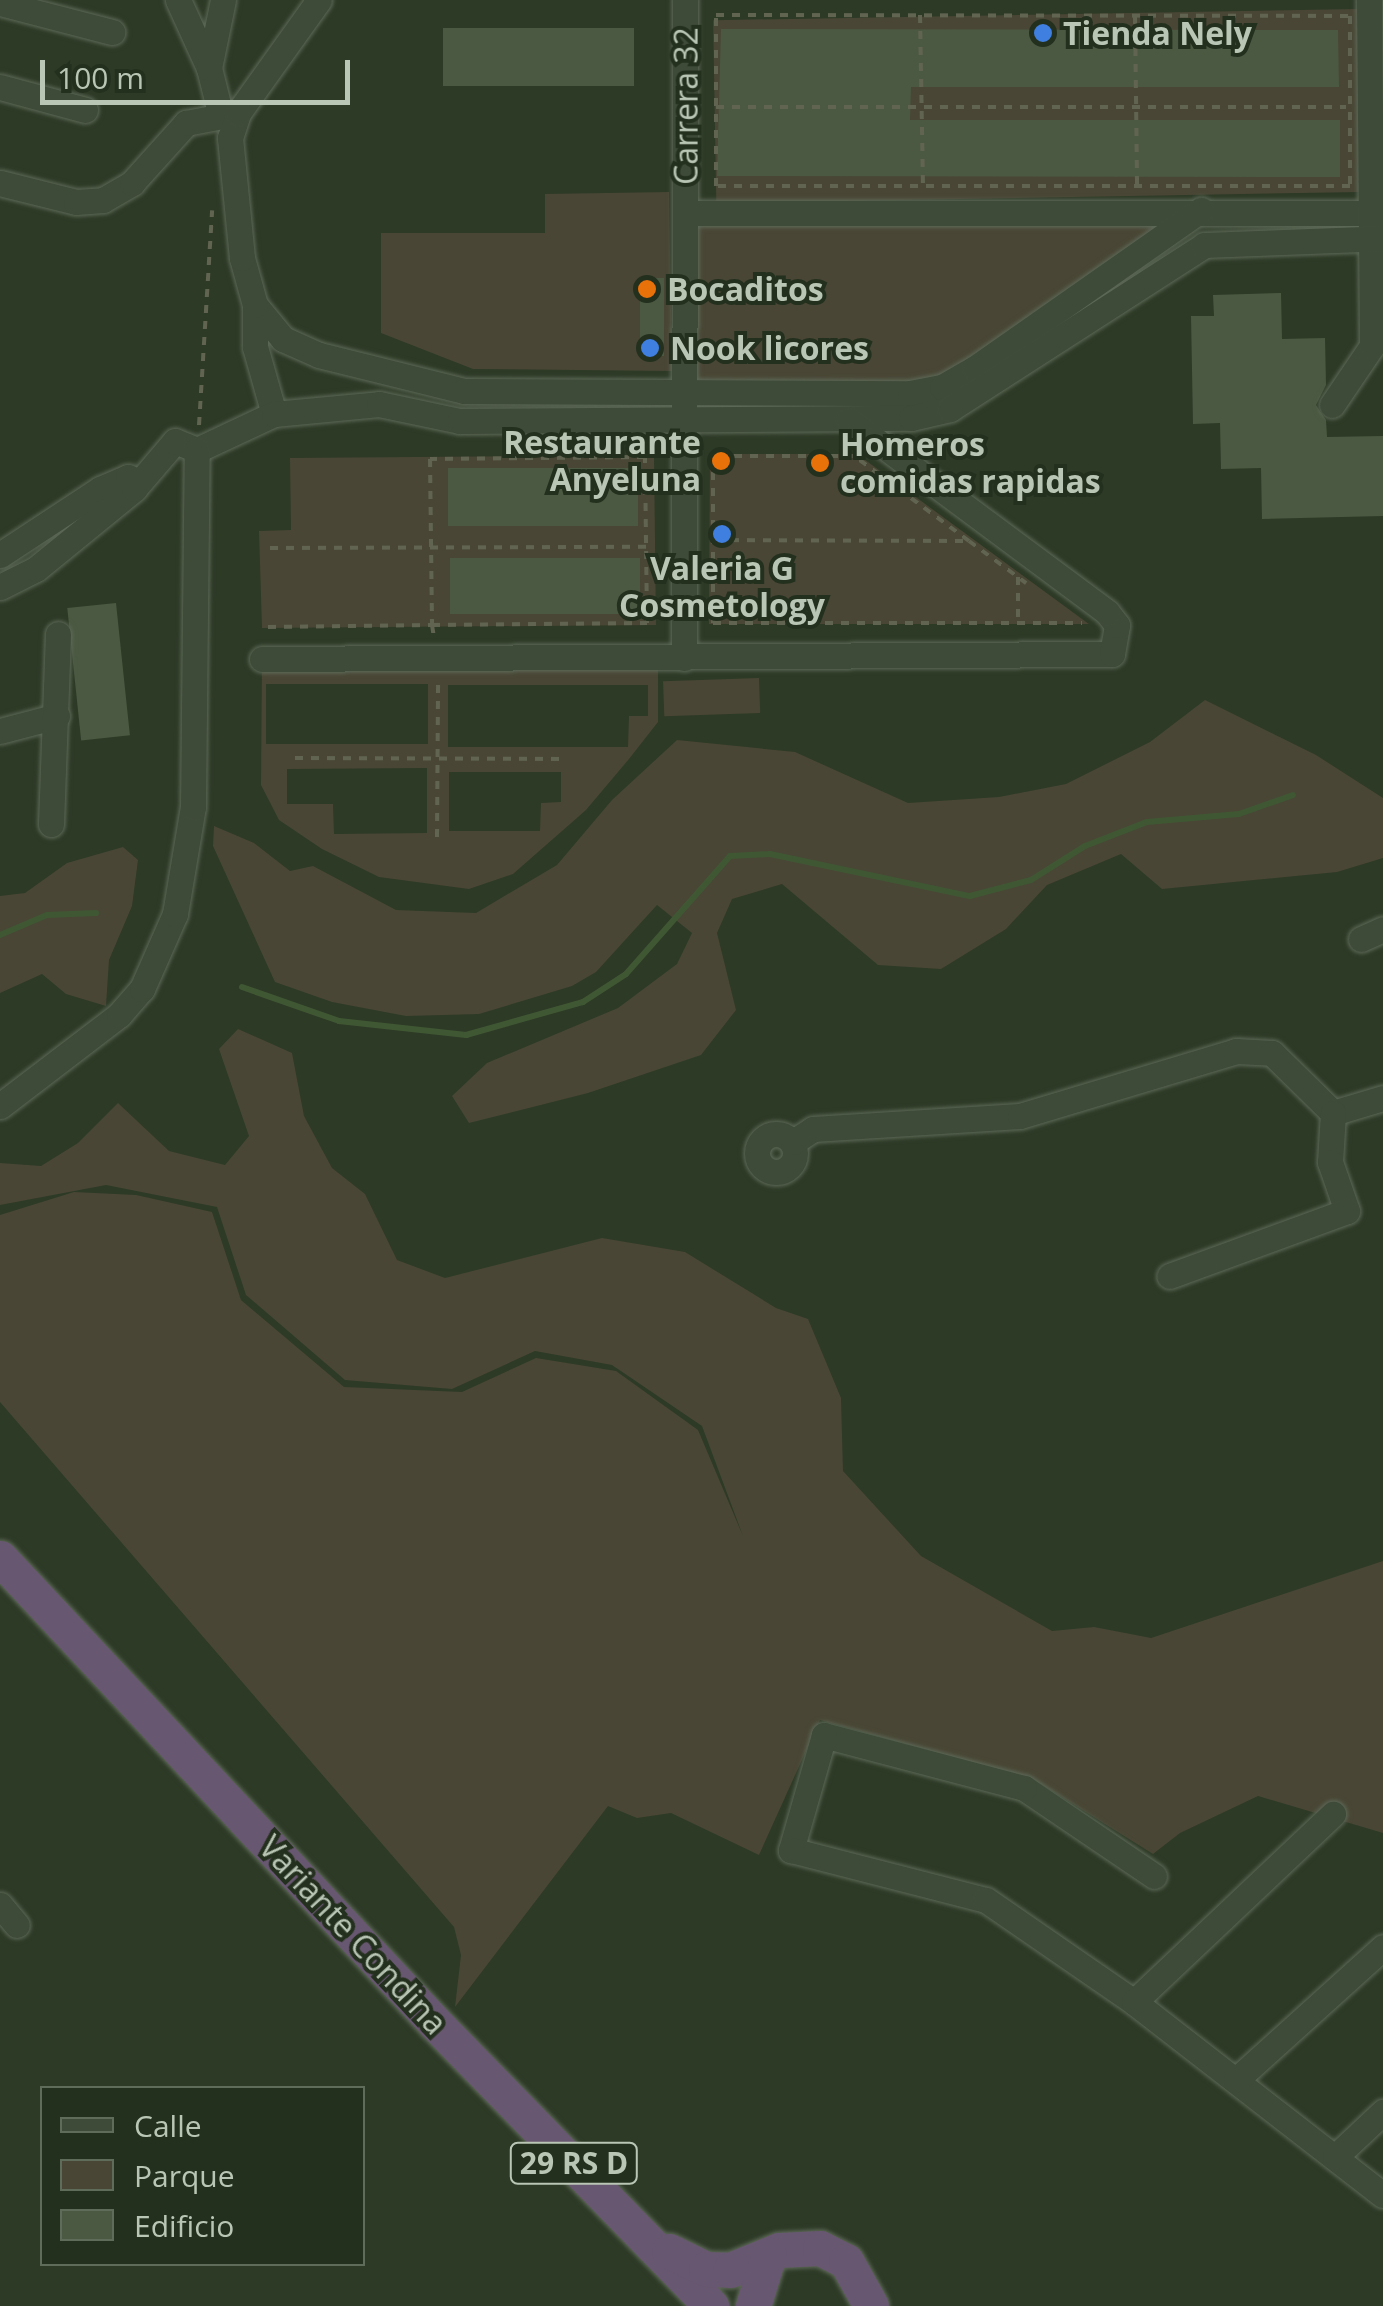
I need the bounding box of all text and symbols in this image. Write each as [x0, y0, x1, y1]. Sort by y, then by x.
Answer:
place label: Tienda Nely [1063, 14, 1252, 52]
marker: Tienda Nely [1032, 22, 1054, 44]
street label: Carrera 32 [667, 27, 705, 185]
scale bar [45, 40, 355, 102]
text: 100 m [57, 57, 144, 98]
place label: Bocaditos [667, 270, 824, 308]
marker: Bocaditos [636, 278, 658, 300]
place label: Nook licores [670, 329, 869, 367]
marker: Nook licores [639, 337, 661, 359]
place label: Restaurante Anyeluna [503, 424, 701, 499]
place label: Homeros comidas rapidas [840, 426, 1101, 501]
marker: Restaurante Anyeluna [710, 450, 732, 472]
marker: Homeros comidas rapidas [809, 452, 831, 474]
marker: Valeria G Cosmetology [711, 523, 733, 545]
place label: Valeria G Cosmetology [619, 550, 825, 625]
street label: Variante Condina [251, 1828, 455, 2042]
legend [40, 2086, 365, 2266]
text: Calle [134, 2105, 202, 2146]
road number: 29 RS D [509, 2138, 639, 2188]
text: Parque [134, 2155, 235, 2196]
text: Edificio [134, 2205, 234, 2246]

